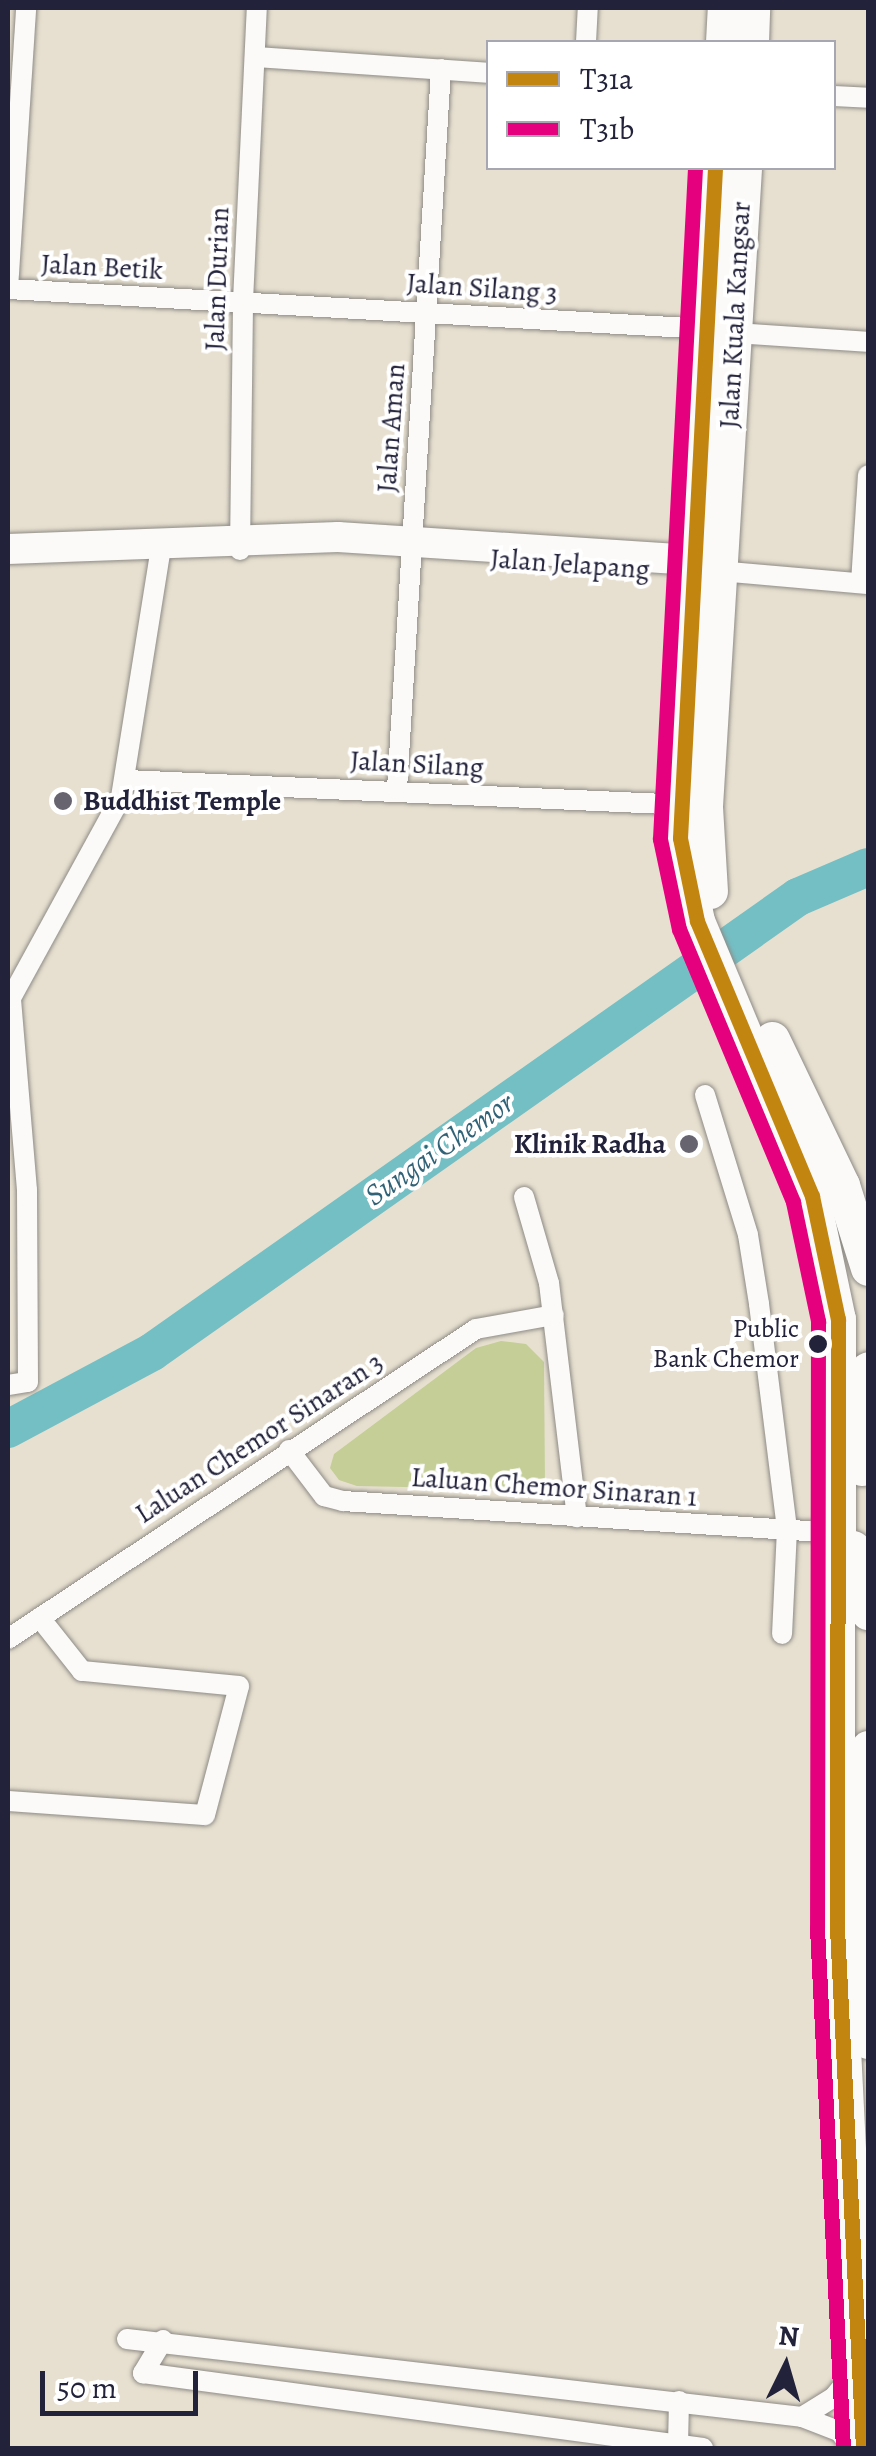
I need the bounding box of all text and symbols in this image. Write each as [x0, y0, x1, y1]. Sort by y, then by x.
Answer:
legend [486, 40, 836, 170]
text: T31a [580, 59, 633, 99]
text: T31b [580, 109, 634, 149]
street label: Jalan Kuala Kangsar [712, 201, 758, 429]
street label: Jalan Durian [198, 206, 236, 352]
street label: Jalan Betik [40, 247, 164, 287]
street label: Jalan Silang 3 [405, 266, 559, 310]
street label: Jalan Aman [370, 362, 412, 494]
street label: Jalan Jelapang [489, 542, 651, 586]
street label: Jalan Silang [349, 744, 485, 784]
place label: Buddhist Temple [83, 784, 281, 818]
marker: Buddhist Temple [52, 790, 74, 812]
water label: Sungai Chemor [358, 1085, 520, 1213]
place label: Klinik Radha [514, 1127, 666, 1161]
marker: Klinik Radha [676, 1131, 702, 1157]
place label: Public Bank Chemor [653, 1313, 799, 1375]
marker: Public Bank Chemor [808, 1334, 828, 1354]
street label: Laluan Chemor Sinaran 3 [129, 1345, 389, 1531]
street label: Laluan Chemor Sinaran 1 [410, 1460, 698, 1514]
north arrow [736, 2316, 836, 2416]
text: N [777, 2316, 800, 2356]
scale bar [45, 2351, 202, 2413]
text: 50 m [57, 2368, 117, 2408]

